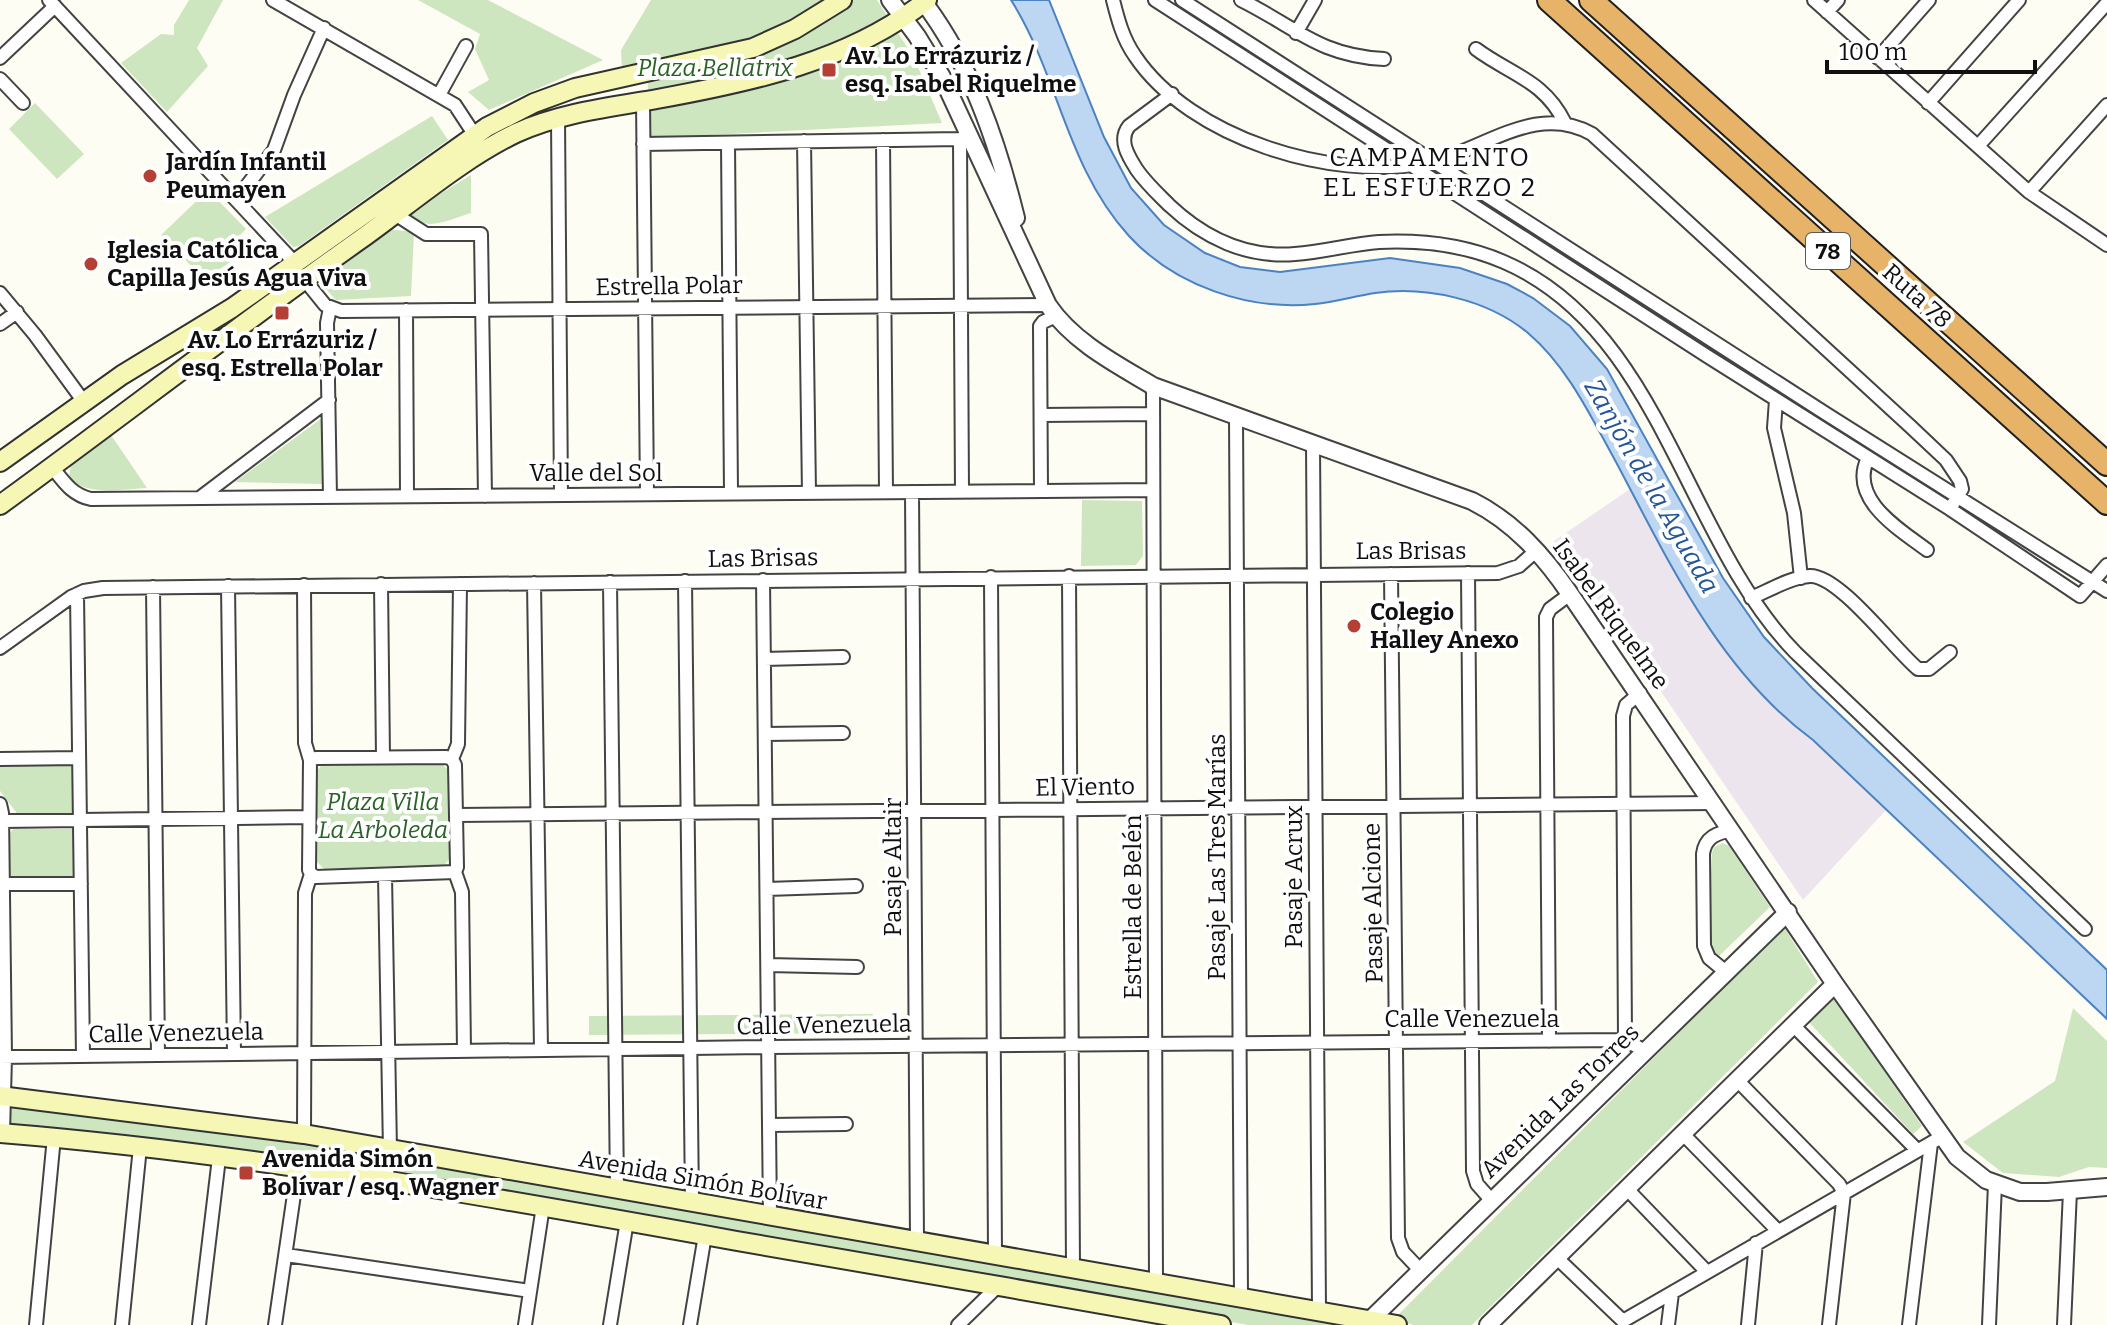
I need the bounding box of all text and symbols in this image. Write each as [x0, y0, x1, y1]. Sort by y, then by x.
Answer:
scale bar [1827, 24, 2035, 74]
text: 100 m [1839, 38, 1907, 66]
place label: Av. Lo Errázuriz / esq. Isabel Riquelme [845, 42, 1076, 98]
park label: Plaza Bellatrix [637, 54, 794, 82]
marker: Av. Lo Errázuriz / esq. Isabel Riquelme [820, 61, 838, 79]
district label: CAMPAMENTO EL ESFUERZO 2 [1323, 142, 1537, 203]
place label: Jardín Infantil Peumayen [164, 148, 327, 204]
marker: Jardín Infantil Peumayen [141, 167, 159, 185]
road number: 78 [1806, 233, 1850, 269]
place label: Iglesia Católica Capilla Jesús Agua Viva [107, 236, 368, 292]
marker: Iglesia Católica Capilla Jesús Agua Viva [82, 255, 100, 273]
street label: Ruta 78 [1877, 258, 1957, 334]
street label: Estrella Polar [595, 271, 743, 301]
marker: Av. Lo Errázuriz / esq. Estrella Polar [273, 304, 291, 322]
place label: Av. Lo Errázuriz / esq. Estrella Polar [181, 326, 383, 382]
water label: Zanjón de la Aguada [1578, 374, 1726, 599]
street label: Valle del Sol [529, 459, 663, 487]
street label: Isabel Riquelme [1547, 533, 1675, 695]
street label: Las Brisas [1356, 537, 1466, 565]
street label: Las Brisas [707, 543, 819, 573]
place label: Colegio Halley Anexo [1370, 598, 1519, 654]
marker: Colegio Halley Anexo [1345, 617, 1363, 635]
street label: Pasaje Las Tres Marías [1203, 734, 1231, 980]
street label: El Viento [1035, 772, 1135, 802]
park label: Plaza Villa La Arboleda [318, 788, 448, 844]
street label: Pasaje Altair [879, 797, 907, 936]
street label: Pasaje Acrux [1280, 806, 1308, 948]
street label: Estrella de Belén [1119, 815, 1147, 999]
street label: Pasaje Alcione [1358, 822, 1388, 984]
street label: Calle Venezuela [1384, 1005, 1560, 1033]
street label: Calle Venezuela [736, 1009, 912, 1041]
street label: Calle Venezuela [88, 1017, 264, 1049]
street label: Avenida Las Torres [1475, 1018, 1645, 1184]
street label: Avenida Simón Bolívar [577, 1144, 830, 1216]
place label: Avenida Simón Bolívar / esq. Wagner [262, 1145, 499, 1201]
marker: Avenida Simón Bolívar / esq. Wagner [237, 1164, 255, 1182]

